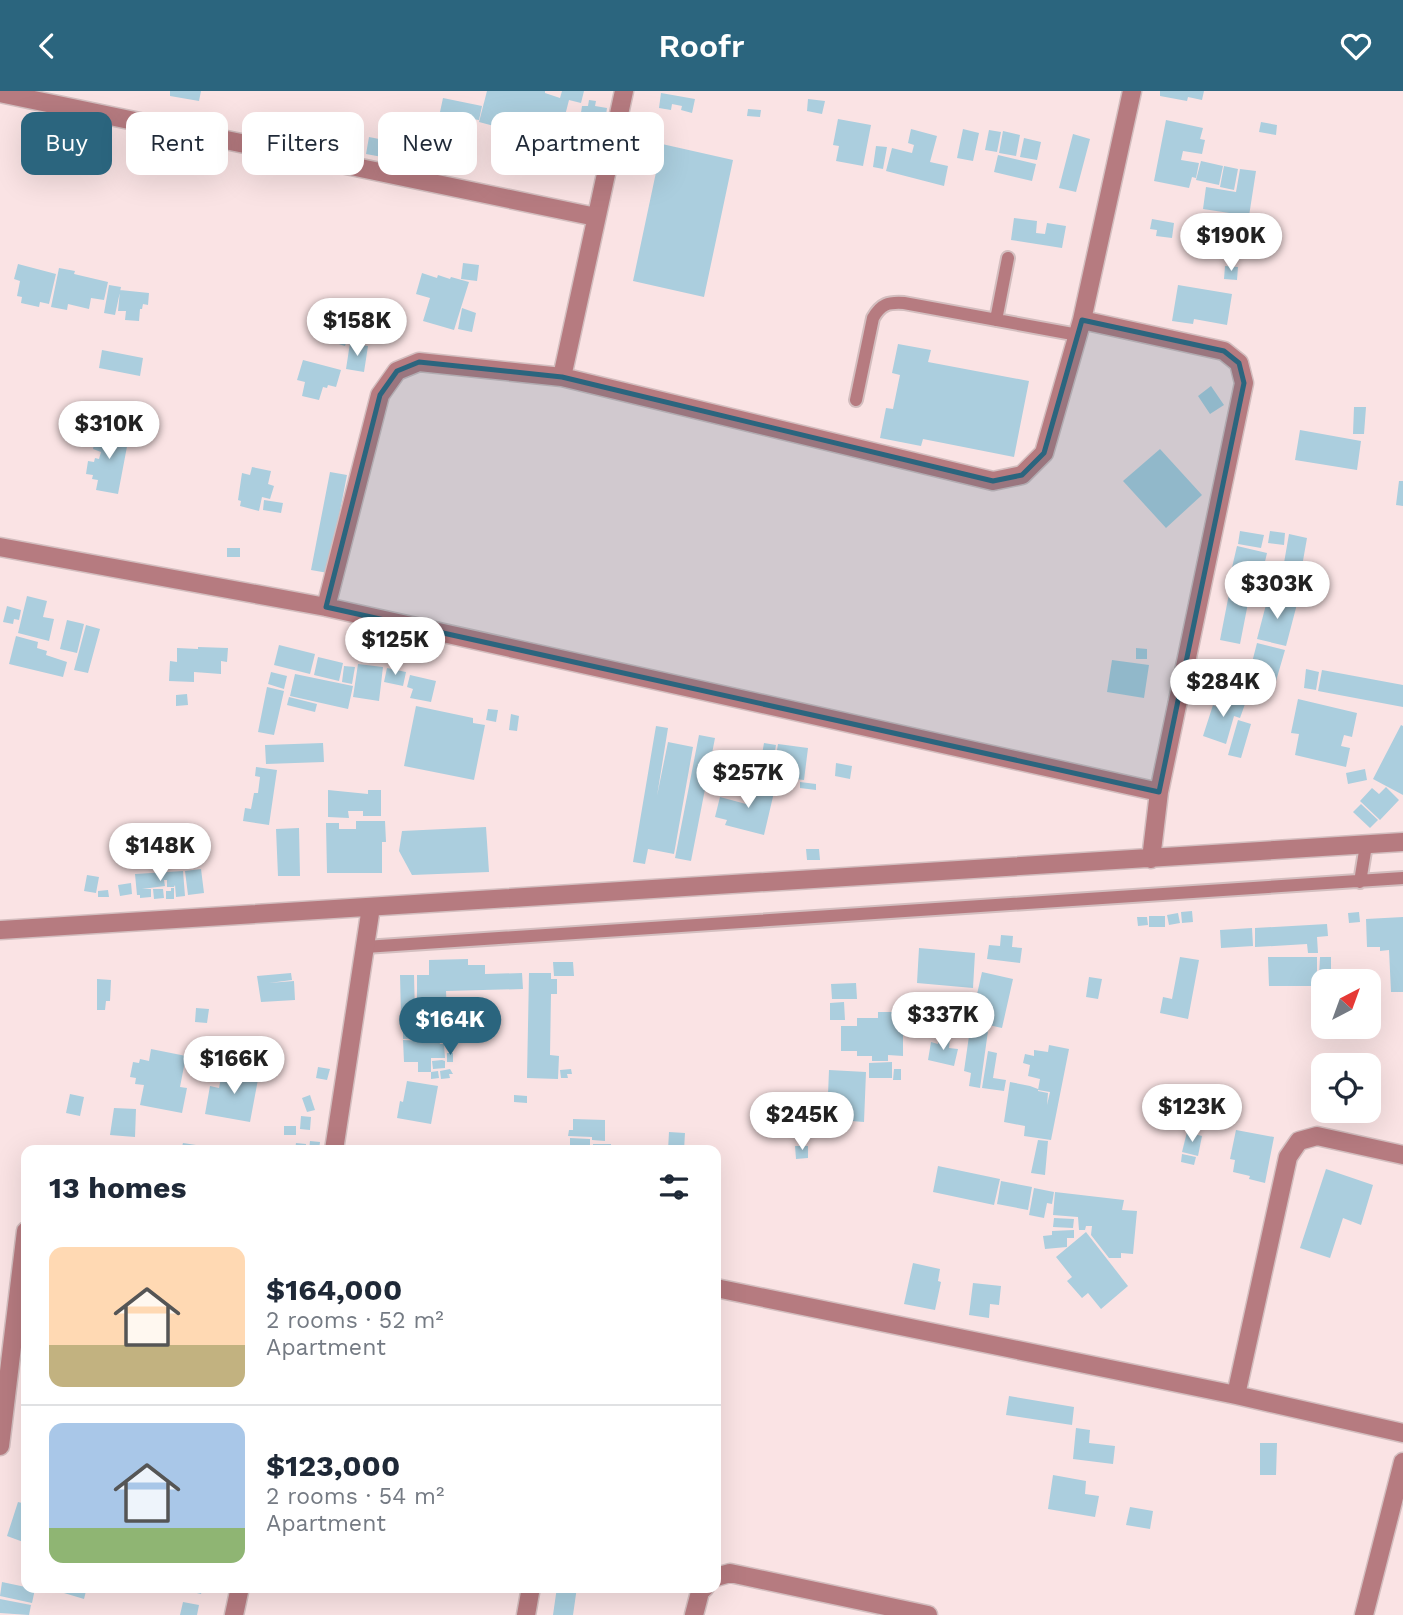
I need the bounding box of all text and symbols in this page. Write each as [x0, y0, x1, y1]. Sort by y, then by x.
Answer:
icon: back [28, 27, 66, 65]
text: Roofr [658, 27, 745, 65]
icon: heart [1337, 27, 1375, 65]
chip: Buy [21, 112, 112, 175]
chip: Rent [126, 112, 228, 175]
chip: Filters [242, 112, 364, 175]
chip: New [378, 112, 477, 175]
chip: Apartment [491, 112, 664, 175]
pin: $190K [1182, 213, 1280, 273]
text: $190K [1196, 222, 1266, 249]
pin: $158K [308, 299, 406, 358]
text: $158K [323, 307, 391, 334]
pin: $310K [60, 401, 158, 461]
text: $310K [74, 410, 144, 437]
pin: $303K [1228, 561, 1326, 621]
text: $303K [1241, 570, 1313, 597]
pin: $125K [346, 617, 444, 677]
text: $125K [361, 626, 429, 653]
pin: $284K [1174, 659, 1272, 719]
text: $284K [1186, 668, 1260, 695]
pin: $257K [699, 751, 797, 810]
text: $257K [712, 759, 784, 786]
pin: $148K [111, 823, 209, 883]
text: $148K [125, 832, 195, 859]
north arrow [1311, 969, 1381, 1039]
map controls [1311, 969, 1381, 1123]
pin: $337K [894, 993, 992, 1052]
pin: $164K [401, 997, 499, 1057]
text: $337K [907, 1001, 979, 1028]
text: $164K [415, 1006, 485, 1033]
pin: $166K [185, 1037, 283, 1096]
text: $166K [200, 1045, 268, 1072]
button: locate [1311, 1053, 1381, 1123]
pin: $123K [1143, 1084, 1241, 1144]
pin: $245K [753, 1093, 851, 1152]
text: $123K [1158, 1093, 1226, 1120]
text: $245K [766, 1101, 838, 1128]
icon: filters [655, 1168, 693, 1206]
text: 13 homes [49, 1170, 186, 1205]
text: $164,000 [266, 1272, 402, 1307]
icon: home [105, 1275, 189, 1359]
text: 2 rooms · 52 m² [266, 1307, 444, 1334]
text: Apartment [266, 1334, 386, 1361]
text: $123,000 [266, 1448, 400, 1483]
icon: home [105, 1451, 189, 1535]
text: 2 rooms · 54 m² [266, 1483, 444, 1510]
text: Apartment [266, 1510, 386, 1537]

